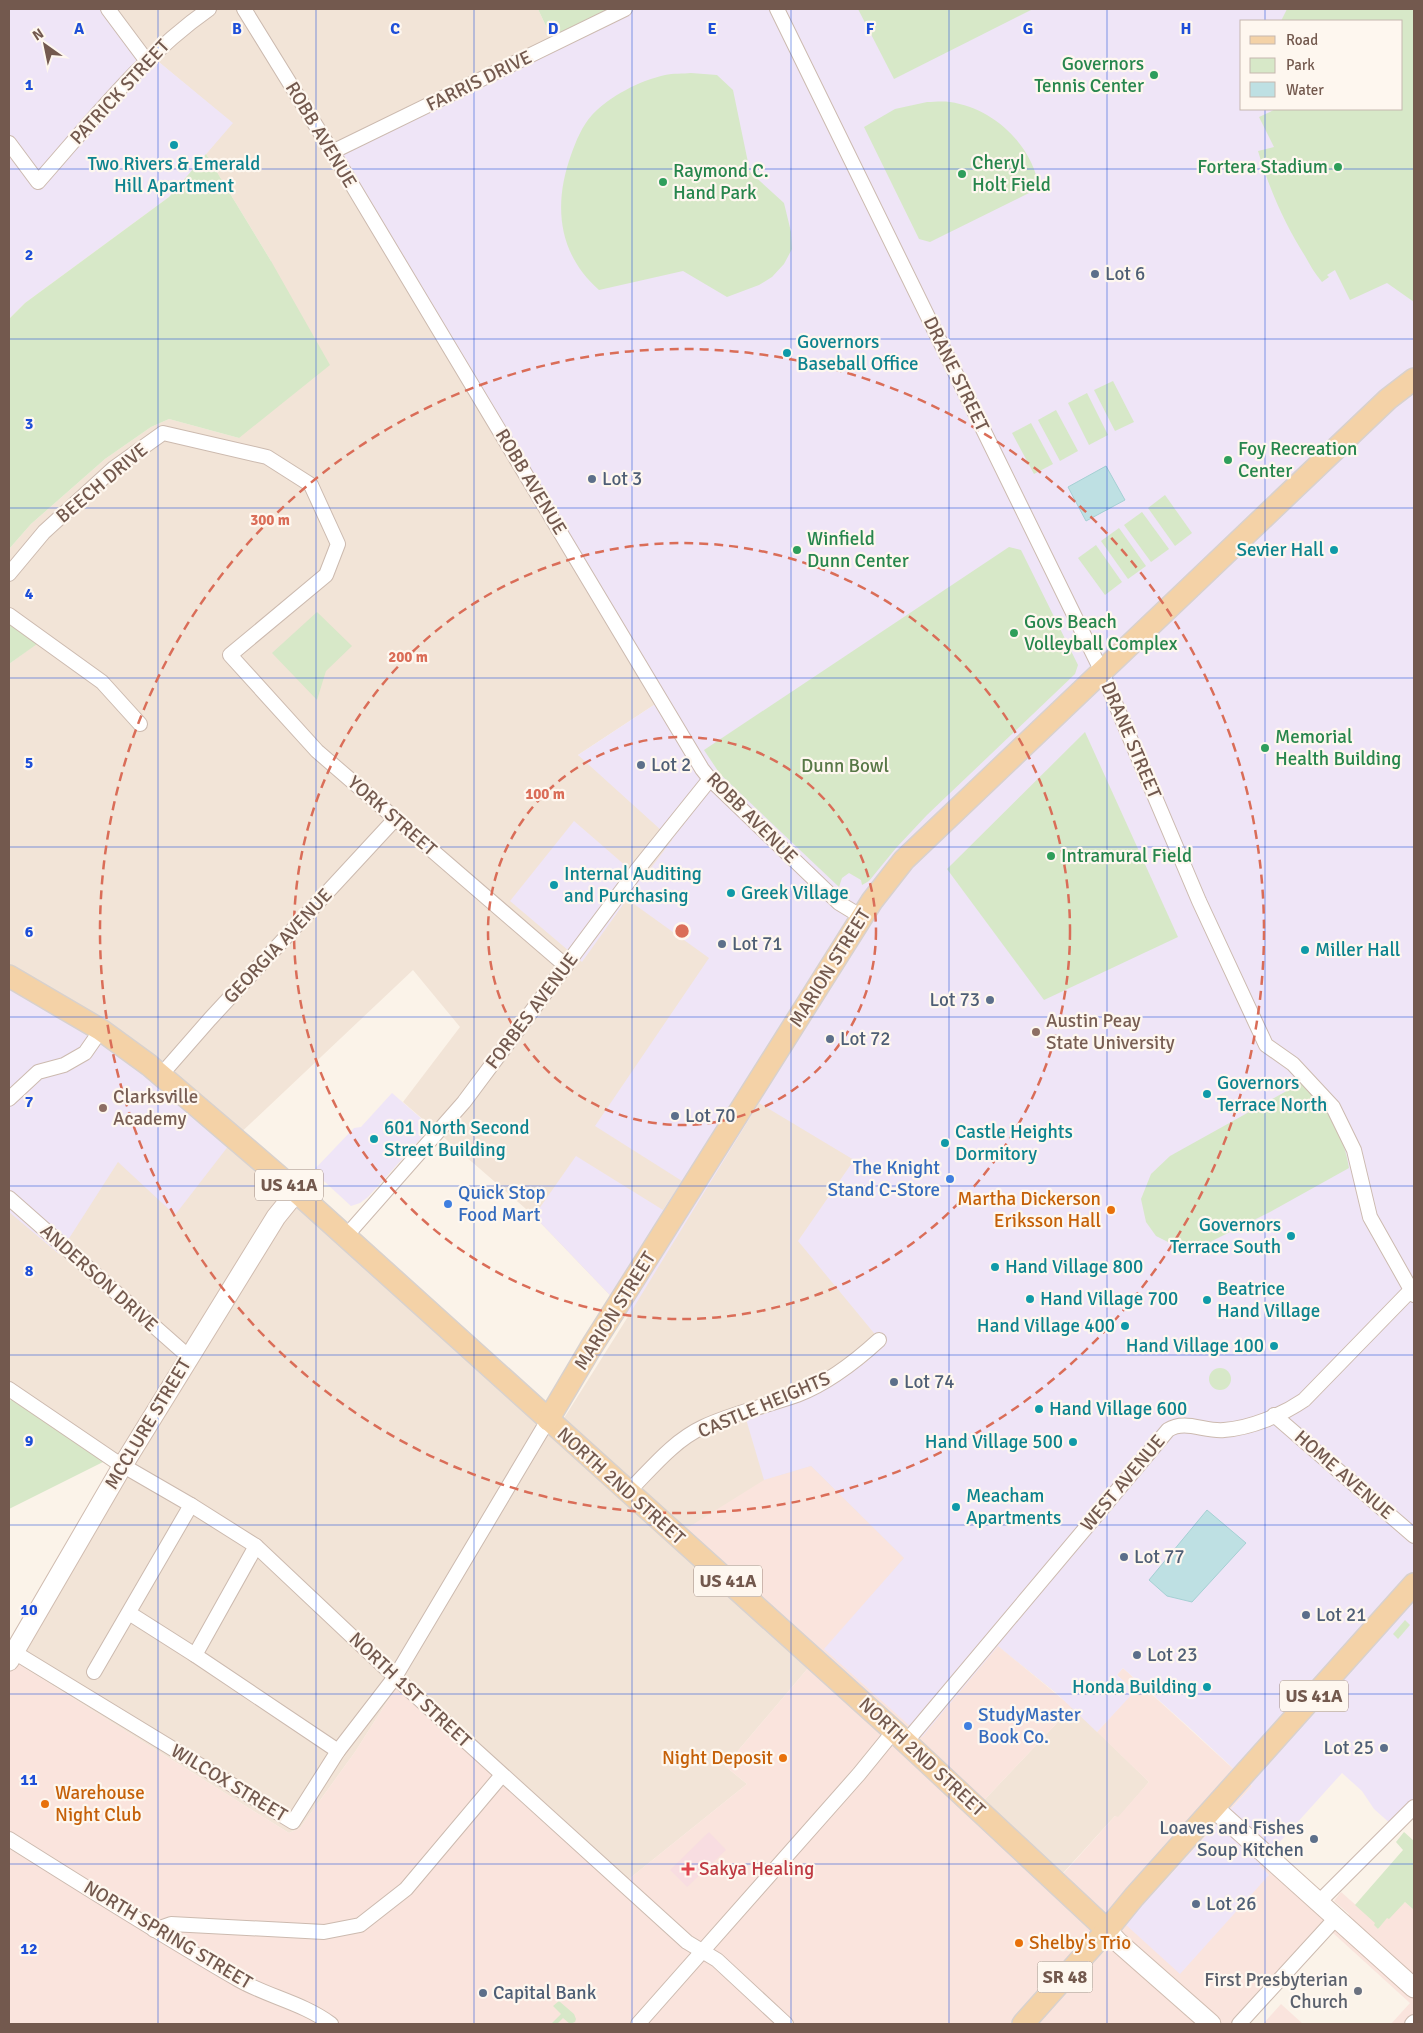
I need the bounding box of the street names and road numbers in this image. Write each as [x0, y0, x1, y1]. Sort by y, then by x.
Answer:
street label: PATRICK STREET [65, 34, 175, 150]
street label: FARRIS DRIVE [422, 45, 536, 117]
street label: ROBB AVENUE [280, 78, 362, 192]
street label: DRANE STREET [918, 313, 994, 436]
street label: ROBB AVENUE [490, 425, 572, 539]
street label: BEECH DRIVE [51, 438, 153, 528]
street label: DRANE STREET [1096, 678, 1167, 803]
street label: ROBB AVENUE [701, 767, 803, 869]
street label: YORK STREET [343, 771, 442, 862]
street label: GEORGIA AVENUE [218, 883, 338, 1009]
street label: MARION STREET [784, 904, 876, 1032]
street label: FORBES AVENUE [480, 948, 584, 1074]
road number: US 41A [255, 1170, 323, 1200]
street label: ANDERSON DRIVE [35, 1219, 163, 1337]
street label: MARION STREET [569, 1247, 661, 1375]
street label: MCCLURE STREET [100, 1354, 197, 1494]
street label: CASTLE HEIGHTS [694, 1366, 834, 1444]
street label: NORTH 2ND STREET [552, 1422, 691, 1550]
street label: HOME AVENUE [1289, 1425, 1399, 1525]
street label: WEST AVENUE [1076, 1430, 1170, 1536]
road number: US 41A [694, 1565, 762, 1596]
street label: NORTH 1ST STREET [344, 1627, 477, 1753]
road number: US 41A [1280, 1680, 1348, 1712]
street label: NORTH 2ND STREET [854, 1692, 991, 1822]
street label: WILCOX STREET [166, 1739, 292, 1827]
street label: NORTH SPRING STREET [79, 1875, 257, 1995]
road number: SR 48 [1038, 1961, 1092, 1992]

